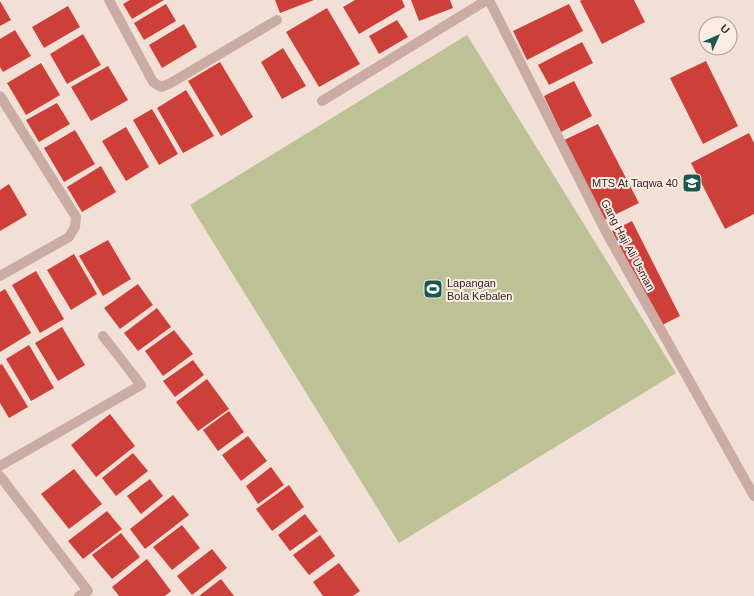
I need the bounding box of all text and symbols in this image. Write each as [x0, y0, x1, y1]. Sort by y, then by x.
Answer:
north arrow [698, 16, 738, 56]
text: U [718, 22, 732, 36]
school or university icon: MTS At Taqwa 40 [681, 172, 703, 194]
place label: MTS At Taqwa 40 [592, 177, 678, 189]
street label: Gang Haji Ali Usman [599, 197, 657, 293]
place label: Lapangan Bola Kebalen [447, 277, 512, 302]
sports icon: Lapangan Bola Kebalen [422, 278, 444, 300]

